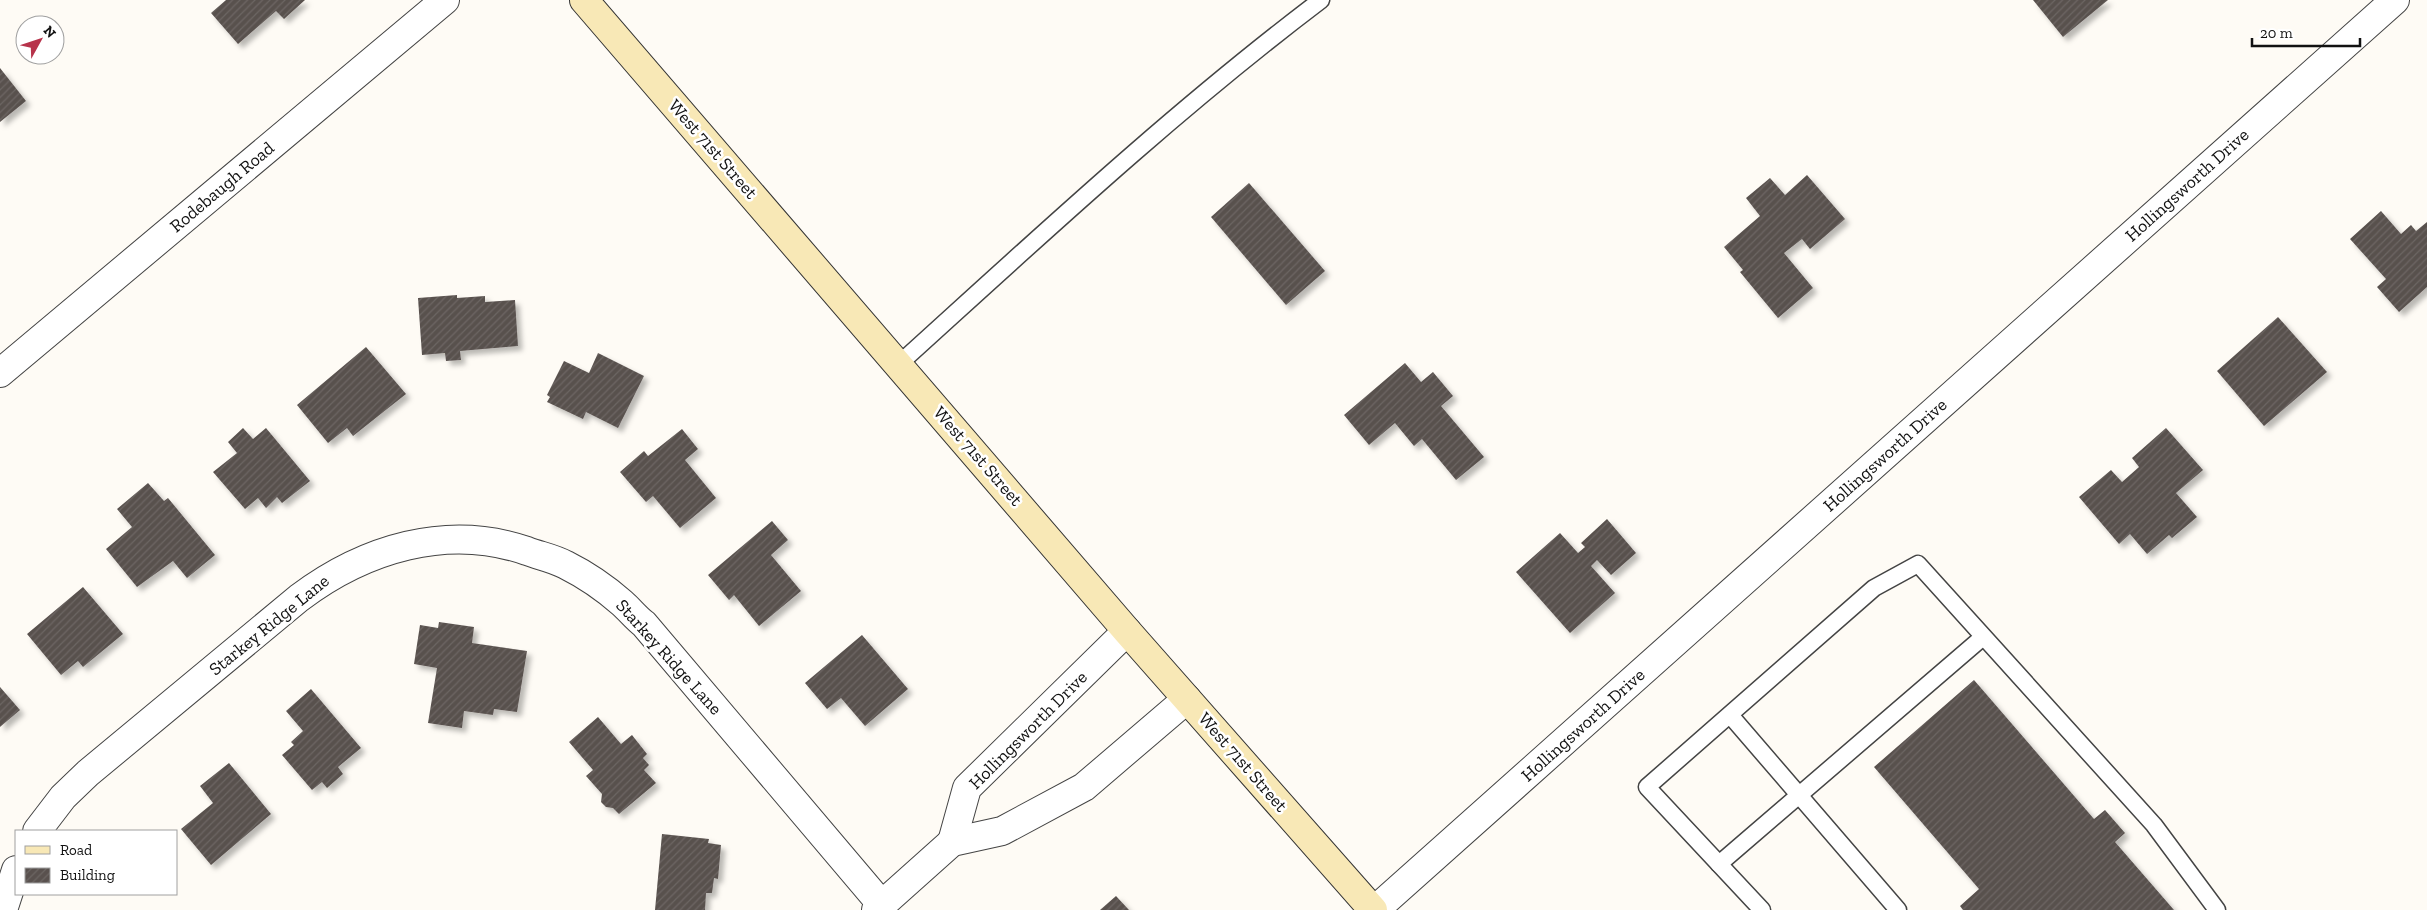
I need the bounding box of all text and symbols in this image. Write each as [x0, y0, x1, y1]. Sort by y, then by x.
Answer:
north arrow [15, 15, 65, 65]
scale bar [2252, 15, 2360, 47]
text: N [40, 22, 60, 42]
text: 20 m [2260, 24, 2293, 42]
street label: West 71st Street [664, 95, 762, 203]
street label: Hollingsworth Drive [2121, 124, 2253, 246]
street label: Rodebaugh Road [165, 137, 279, 237]
street label: Hollingsworth Drive [1819, 394, 1951, 516]
street label: West 71st Street [929, 402, 1027, 510]
street label: Starkey Ridge Lane [204, 570, 334, 680]
street label: Starkey Ridge Lane [611, 595, 727, 719]
street label: Hollingsworth Drive [1517, 664, 1649, 786]
street label: Hollingsworth Drive [964, 666, 1092, 794]
street label: West 71st Street [1194, 708, 1292, 816]
legend [15, 830, 178, 895]
text: Road [60, 841, 93, 859]
text: Building [60, 866, 115, 884]

